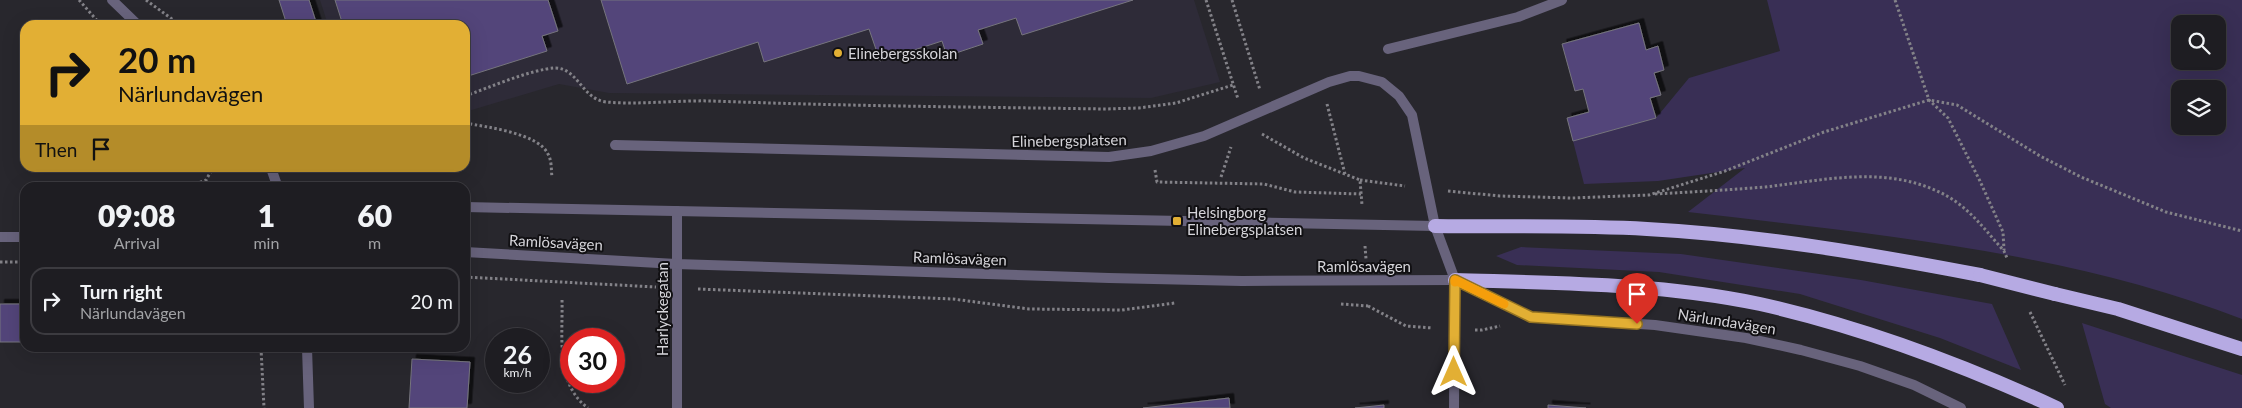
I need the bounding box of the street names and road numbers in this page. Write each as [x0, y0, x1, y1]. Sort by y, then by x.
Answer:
street label: Elinebergsplatsen [1011, 130, 1127, 150]
street label: Ramlösavägen [509, 231, 603, 253]
street label: Ramlösavägen [913, 247, 1007, 269]
street label: Ramlösavägen [1317, 257, 1411, 275]
street label: Harlyckegatan [653, 262, 671, 356]
street label: Närlundavägen [1677, 304, 1777, 338]

